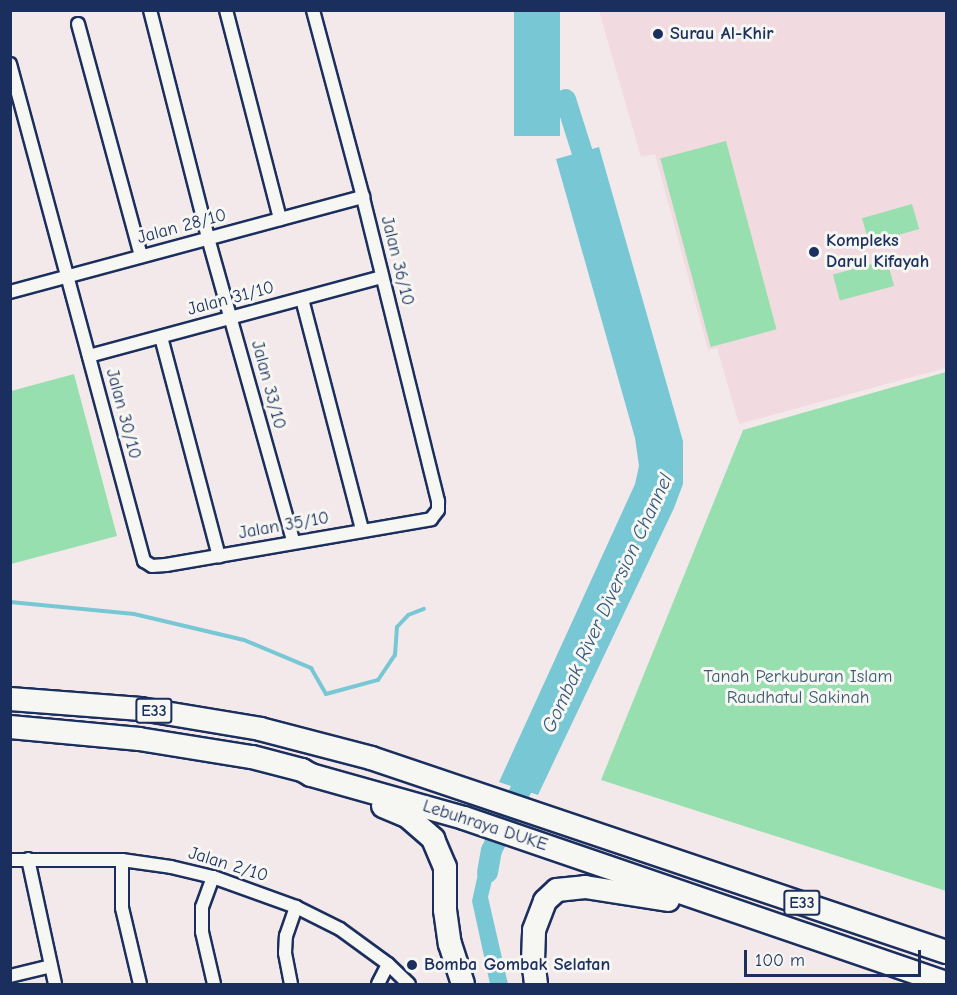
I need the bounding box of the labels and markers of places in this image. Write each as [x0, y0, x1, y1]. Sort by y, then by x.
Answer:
place label: Surau Al-Khir [670, 23, 774, 45]
marker: Surau Al-Khir [651, 27, 665, 41]
place label: Kompleks Darul Kifayah [826, 231, 929, 274]
marker: Kompleks Darul Kifayah [807, 245, 821, 259]
place label: Bomba Gombak Selatan [424, 954, 610, 976]
marker: Bomba Gombak Selatan [405, 958, 419, 972]

